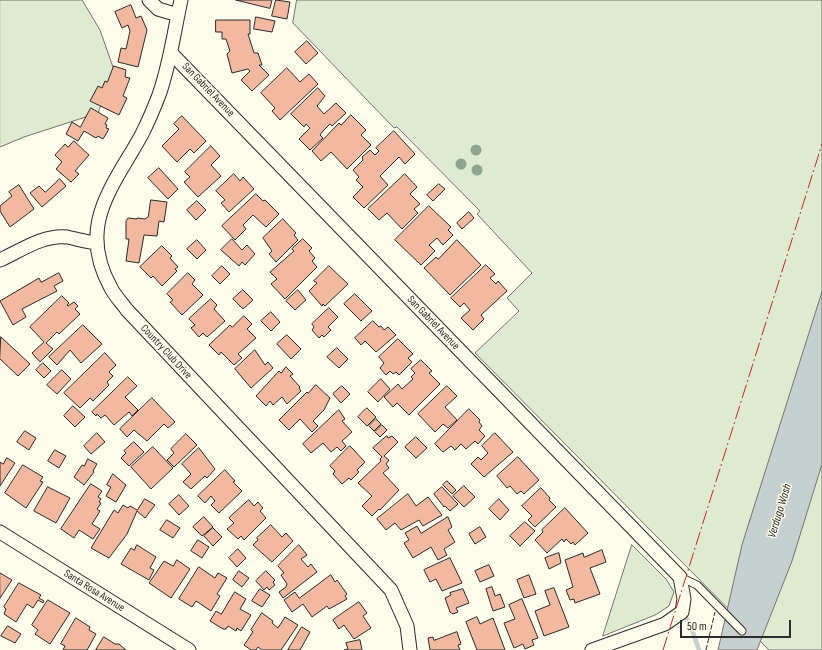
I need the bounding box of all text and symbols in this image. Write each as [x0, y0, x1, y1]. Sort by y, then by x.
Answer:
street label: San Gabriel Avenue [179, 60, 237, 120]
street label: San Gabriel Avenue [404, 293, 462, 353]
street label: Country Club Drive [138, 322, 194, 382]
water label: Verdugo Wash [765, 482, 795, 540]
street label: Santa Rosa Avenue [61, 567, 127, 615]
scale bar [682, 612, 793, 638]
text: 50 m [687, 619, 707, 634]

